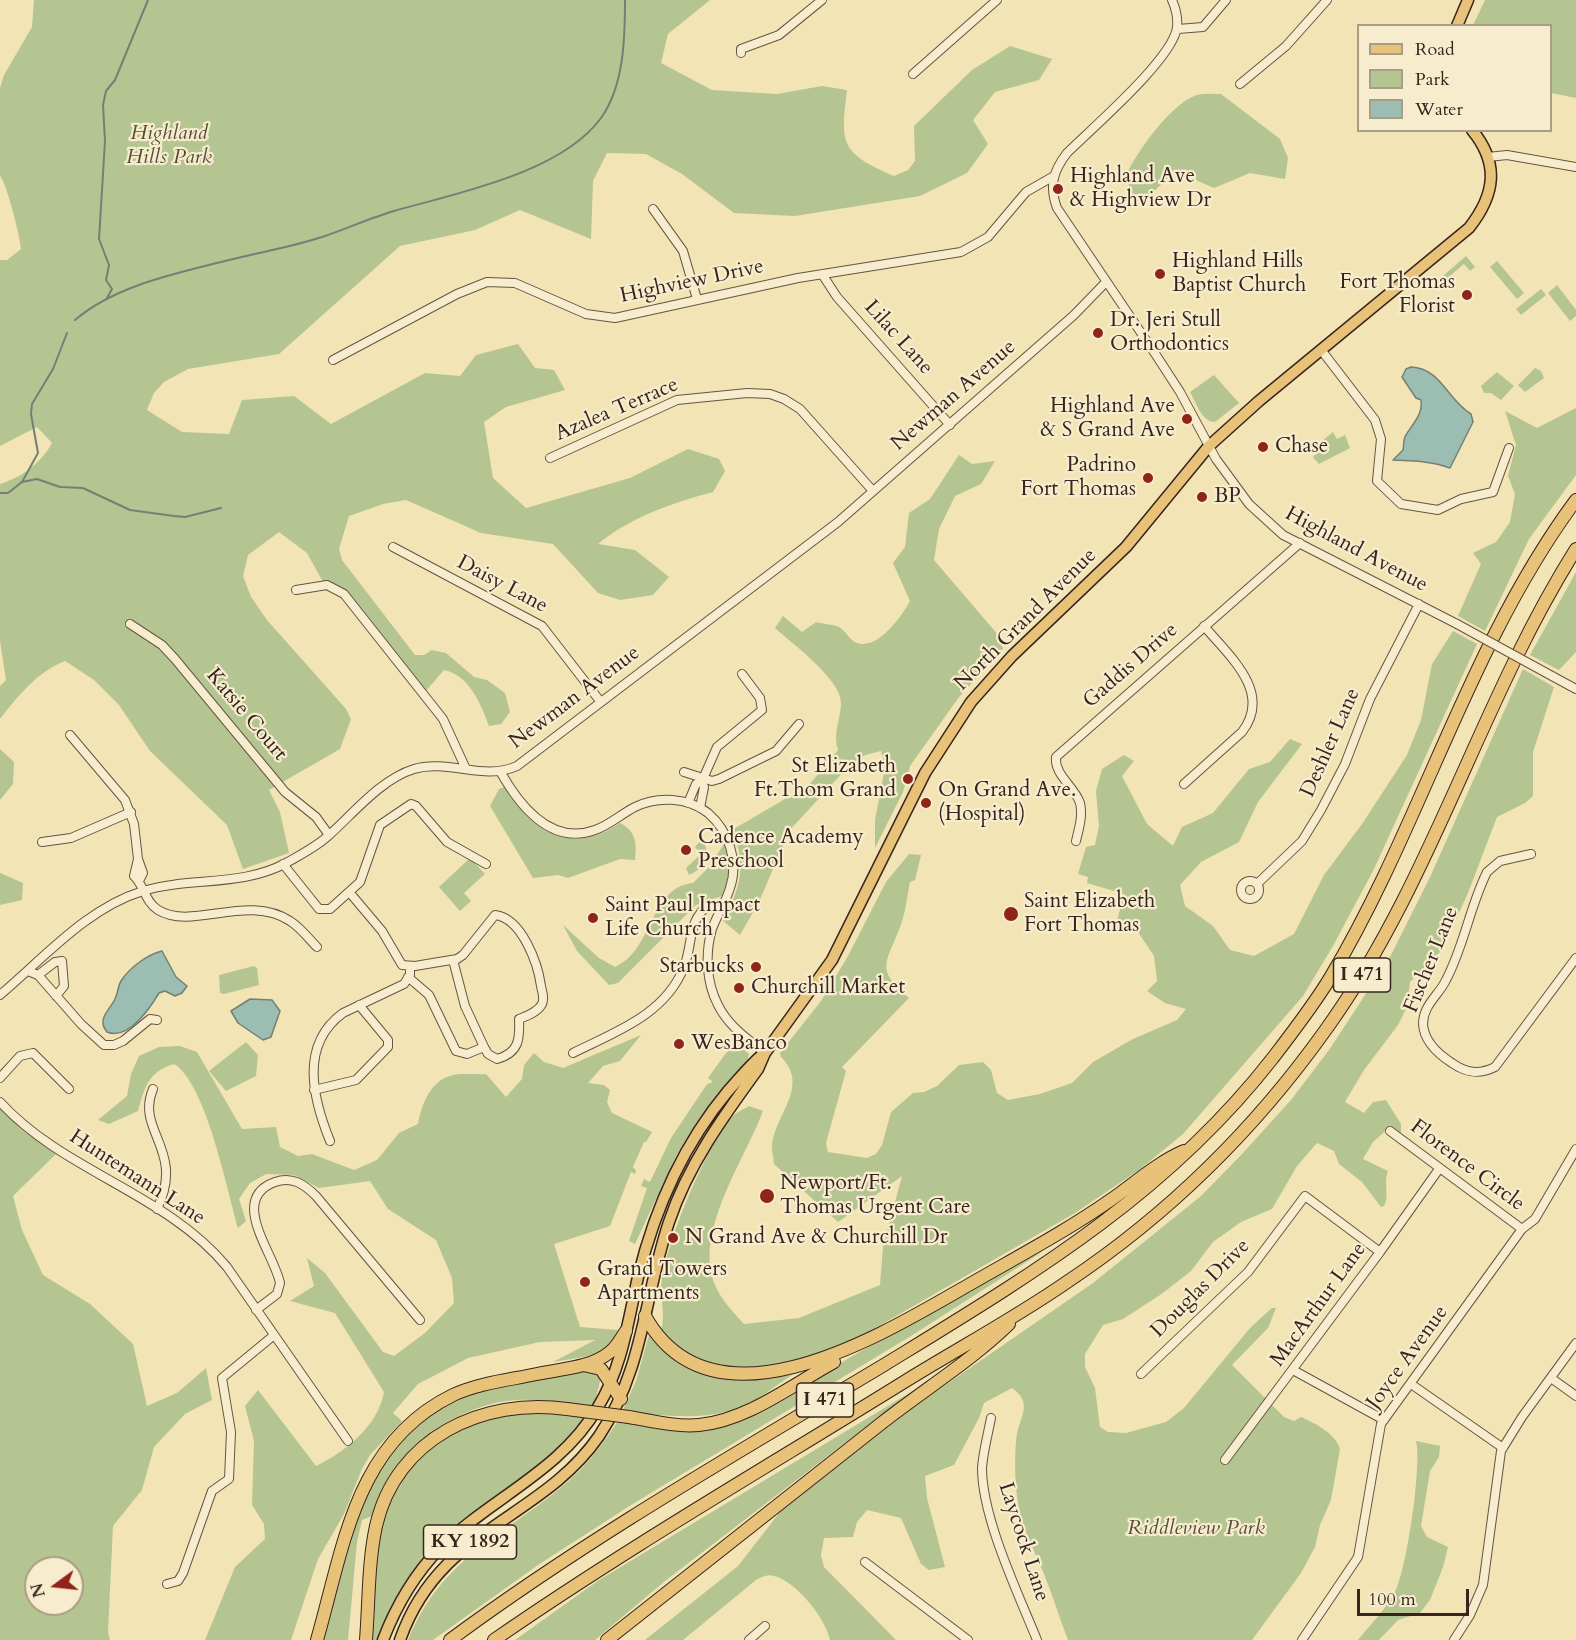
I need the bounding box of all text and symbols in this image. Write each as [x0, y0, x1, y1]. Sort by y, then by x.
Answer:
legend [1357, 24, 1552, 132]
text: Road [1415, 37, 1455, 62]
text: Park [1415, 67, 1450, 92]
text: Water [1415, 97, 1463, 122]
park label: Highland Hills Park [126, 121, 212, 171]
place label: Highland Ave & Highview Dr [1070, 164, 1211, 214]
marker: Highland Ave & Highview Dr [1051, 182, 1065, 196]
place label: Highland Hills Baptist Church [1172, 249, 1306, 299]
street label: Highview Drive [618, 254, 766, 310]
marker: Highland Hills Baptist Church [1153, 267, 1167, 281]
place label: Fort Thomas Florist [1340, 270, 1455, 320]
marker: Fort Thomas Florist [1460, 288, 1474, 302]
street label: Lilac Lane [858, 296, 938, 380]
place label: Dr. Jeri Stull Orthodontics [1110, 308, 1229, 358]
marker: Dr. Jeri Stull Orthodontics [1091, 326, 1105, 340]
street label: Newman Avenue [887, 335, 1021, 457]
street label: Azalea Terrace [552, 373, 682, 447]
place label: Highland Ave & S Grand Ave [1040, 394, 1175, 444]
marker: Highland Ave & S Grand Ave [1180, 412, 1194, 426]
place label: Chase [1275, 434, 1328, 460]
marker: Chase [1256, 440, 1270, 454]
place label: Padrino Fort Thomas [1021, 453, 1136, 503]
marker: Padrino Fort Thomas [1141, 471, 1155, 485]
place label: BP [1214, 484, 1241, 510]
marker: BP [1195, 490, 1209, 504]
street label: Highland Avenue [1280, 502, 1432, 598]
street label: North Grand Avenue [950, 544, 1102, 696]
street label: Daisy Lane [452, 551, 552, 619]
street label: Gaddis Drive [1078, 618, 1184, 714]
street label: Newman Avenue [505, 641, 645, 755]
street label: Katsie Court [200, 664, 292, 766]
street label: Deshler Lane [1296, 685, 1366, 801]
place label: St Elizabeth Ft.Thom Grand [754, 754, 896, 804]
marker: St Elizabeth Ft.Thom Grand [901, 772, 915, 786]
place label: On Grand Ave. (Hospital) [938, 778, 1076, 828]
marker: On Grand Ave. (Hospital) [919, 796, 933, 810]
place label: Cadence Academy Preschool [698, 825, 864, 875]
marker: Cadence Academy Preschool [679, 843, 693, 857]
place label: Saint Elizabeth Fort Thomas [1024, 889, 1155, 939]
place label: Saint Paul Impact Life Church [605, 893, 760, 943]
street label: Fischer Lane [1399, 903, 1465, 1017]
marker: Saint Elizabeth Fort Thomas [1002, 905, 1020, 923]
marker: Saint Paul Impact Life Church [586, 911, 600, 925]
place label: Starbucks [659, 954, 744, 980]
road number: I 471 [1334, 958, 1390, 992]
marker: Starbucks [749, 960, 763, 974]
place label: Churchill Market [751, 975, 905, 1001]
marker: Churchill Market [732, 981, 746, 995]
place label: WesBanco [691, 1031, 787, 1057]
marker: WesBanco [672, 1037, 686, 1051]
street label: Florence Circle [1405, 1115, 1529, 1217]
street label: Huntemann Lane [64, 1125, 210, 1231]
place label: Newport/Ft. Thomas Urgent Care [780, 1171, 970, 1221]
marker: Newport/Ft. Thomas Urgent Care [758, 1187, 776, 1205]
place label: N Grand Ave & Churchill Dr [685, 1225, 947, 1251]
marker: N Grand Ave & Churchill Dr [666, 1231, 680, 1245]
street label: Douglas Drive [1146, 1234, 1256, 1344]
street label: MacArthur Lane [1266, 1238, 1372, 1372]
place label: Grand Towers Apartments [597, 1257, 727, 1307]
marker: Grand Towers Apartments [578, 1275, 592, 1289]
street label: Joyce Avenue [1362, 1301, 1454, 1415]
road number: I 471 [796, 1383, 854, 1417]
street label: Laycock Lane [992, 1479, 1054, 1605]
park label: Riddleview Park [1127, 1516, 1265, 1542]
road number: KY 1892 [424, 1525, 516, 1559]
north arrow [24, 1556, 84, 1616]
scale bar [1360, 1577, 1472, 1615]
text: N [26, 1581, 51, 1600]
text: 100 m [1368, 1587, 1416, 1612]

